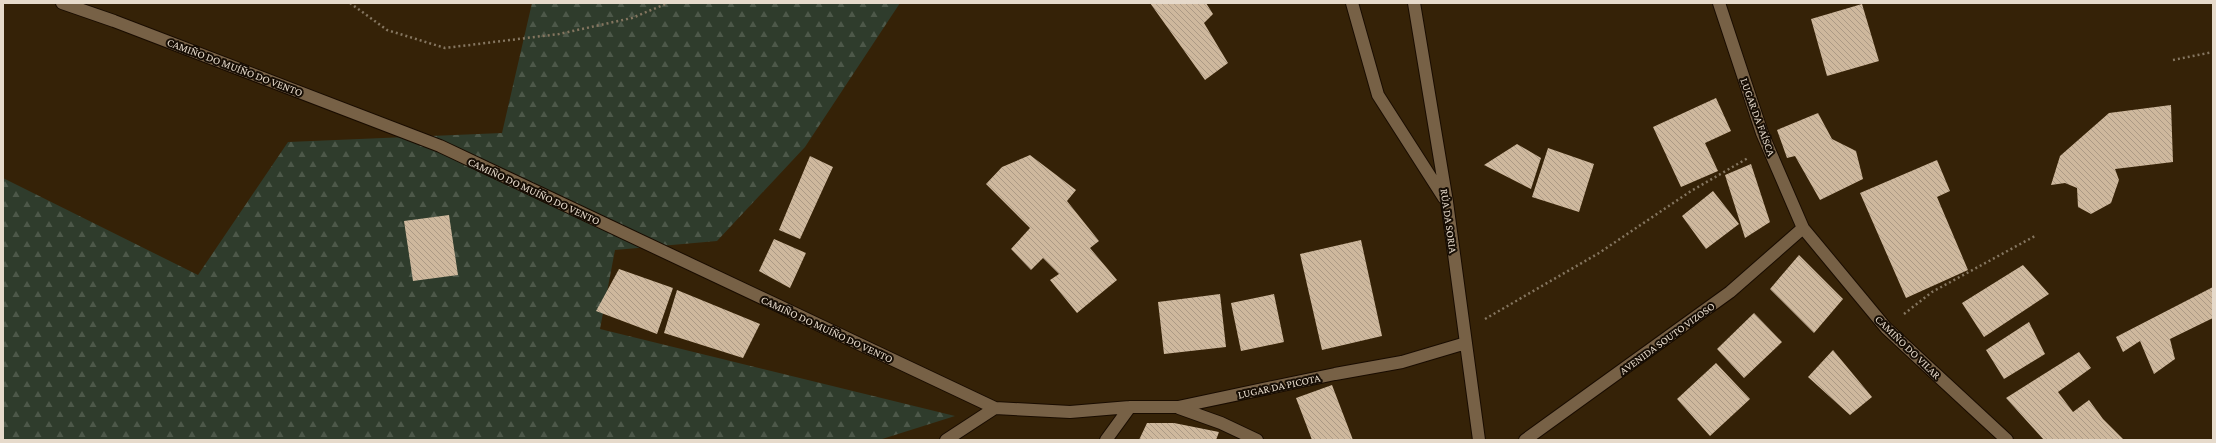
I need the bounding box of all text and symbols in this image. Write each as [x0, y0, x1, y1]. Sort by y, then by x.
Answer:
street label: CAMIÑO DO MUÍÑO DO VENTO [165, 36, 305, 98]
street label: LUGAR DA FAÍSCA [1738, 76, 1778, 158]
street label: CAMIÑO DO MUÍÑO DO VENTO [466, 155, 602, 227]
street label: RÚA DA SORIA [1439, 188, 1460, 255]
street label: CAMIÑO DO MUÍÑO DO VENTO [759, 293, 895, 365]
street label: AVENIDA SOUTO VIZOSO [1617, 299, 1717, 377]
street label: CAMIÑO DO VILAR [1873, 313, 1944, 382]
street label: LUGAR DA PICOTA [1237, 371, 1322, 401]

